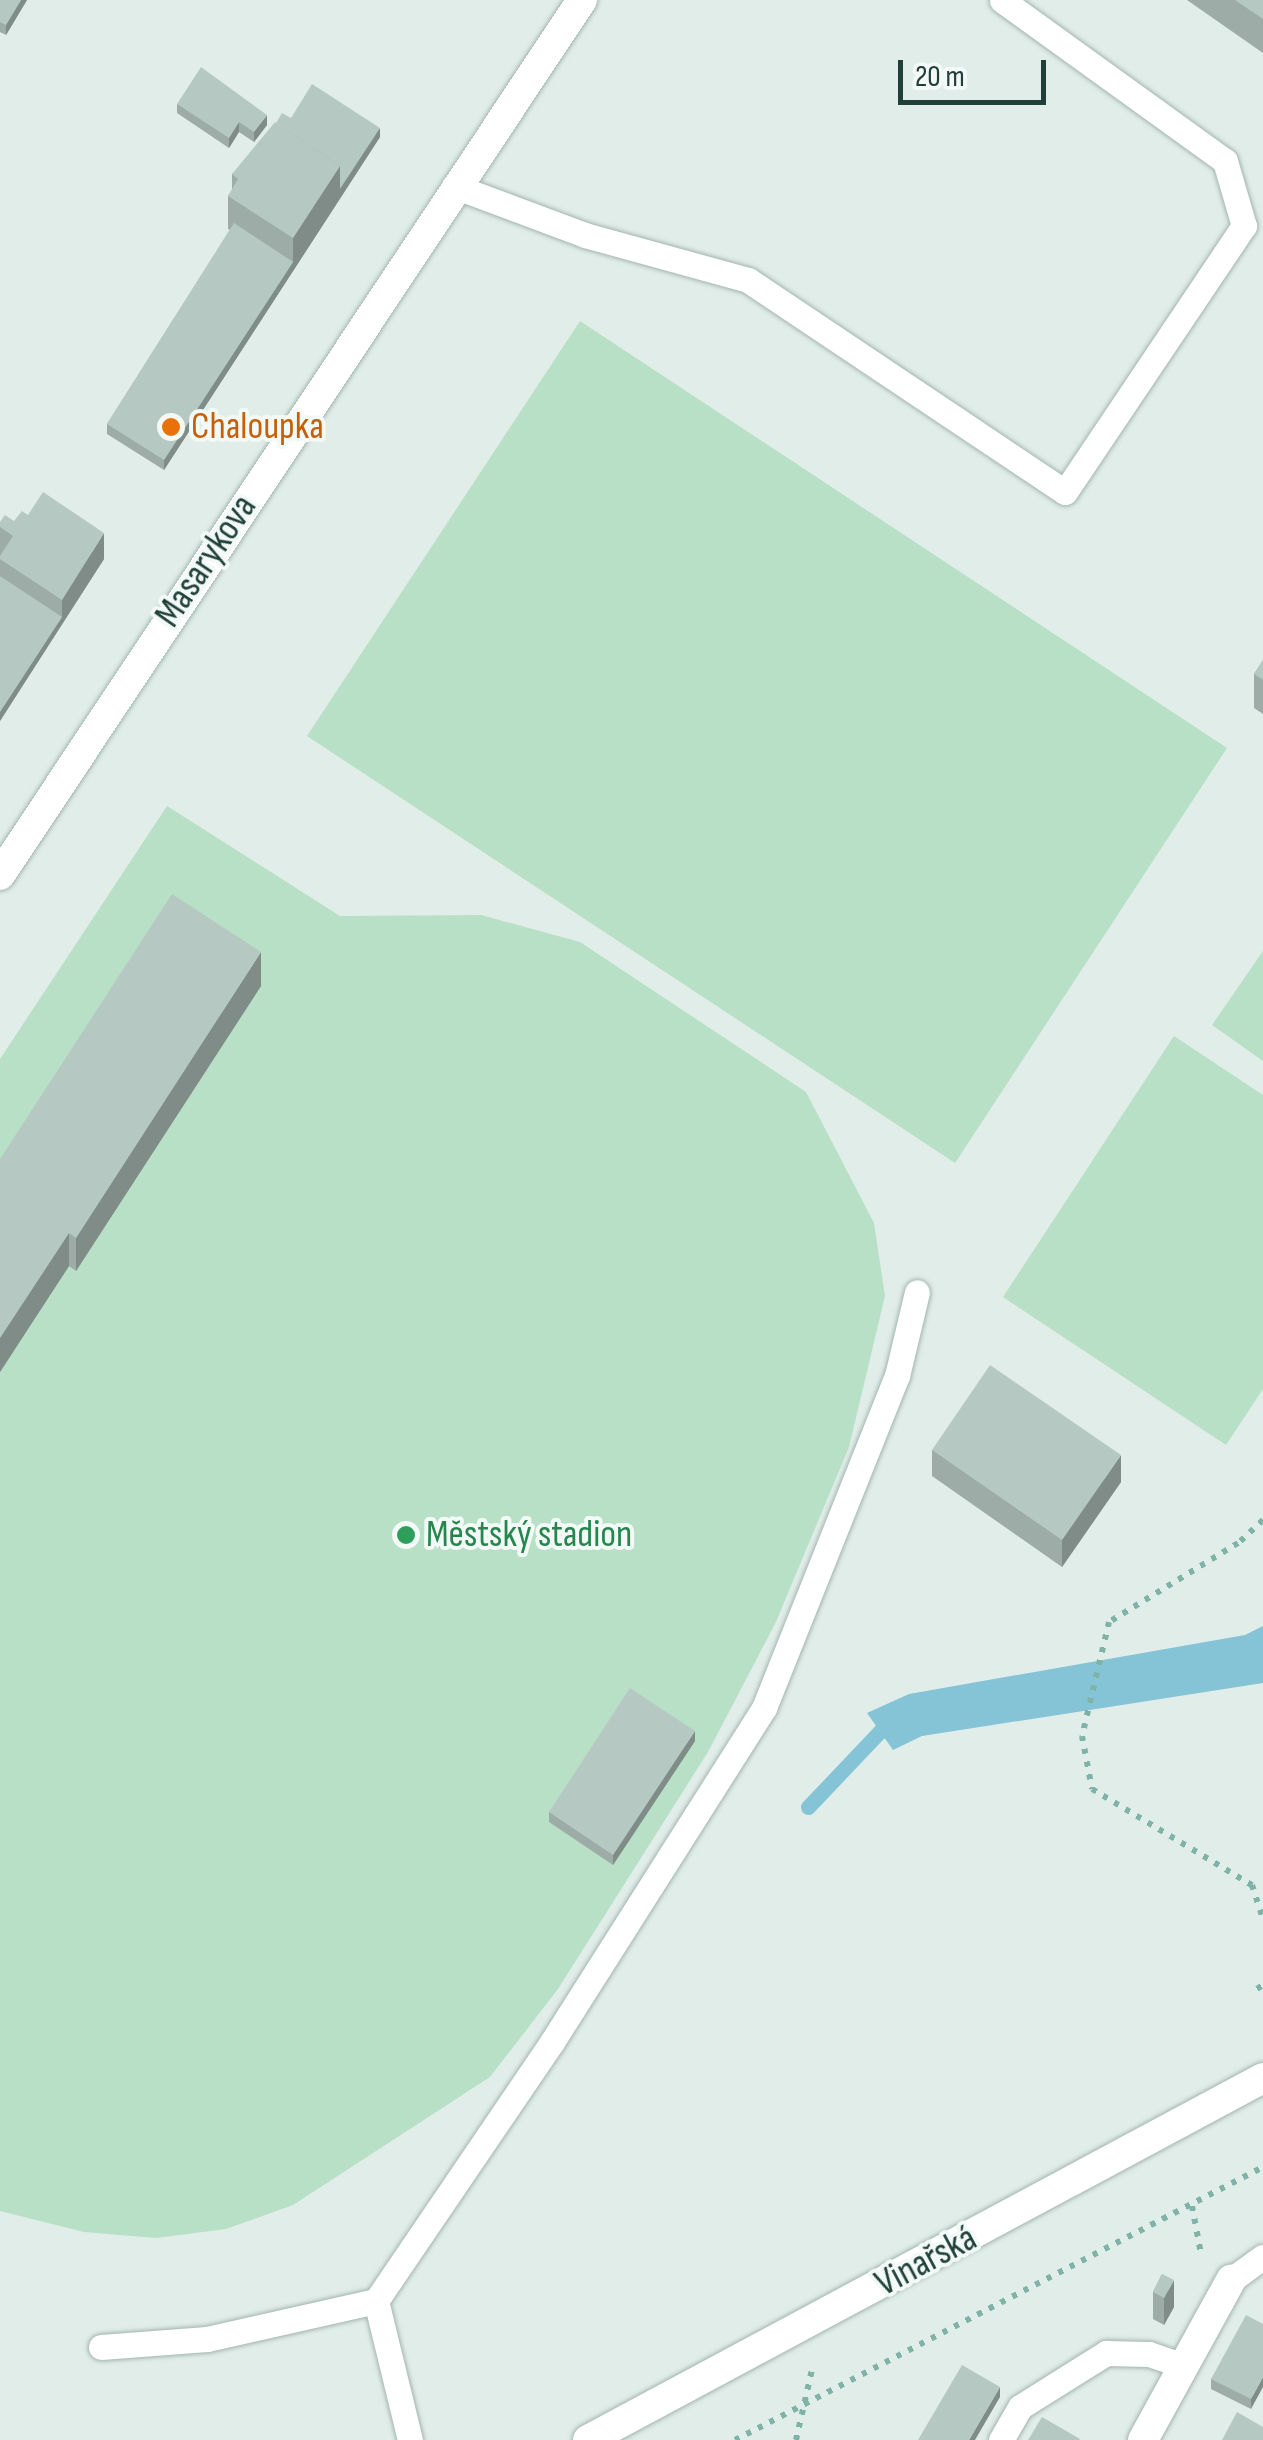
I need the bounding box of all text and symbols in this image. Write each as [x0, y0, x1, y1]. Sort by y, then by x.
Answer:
scale bar [903, 40, 1050, 102]
text: 20 m [915, 59, 965, 95]
place label: Chaloupka [191, 404, 324, 450]
marker: Chaloupka [160, 416, 182, 438]
street label: Masarykova [145, 486, 267, 636]
place label: Městský stadion [426, 1512, 632, 1558]
marker: Městský stadion [395, 1524, 417, 1546]
street label: Vinařská [868, 2215, 984, 2307]

